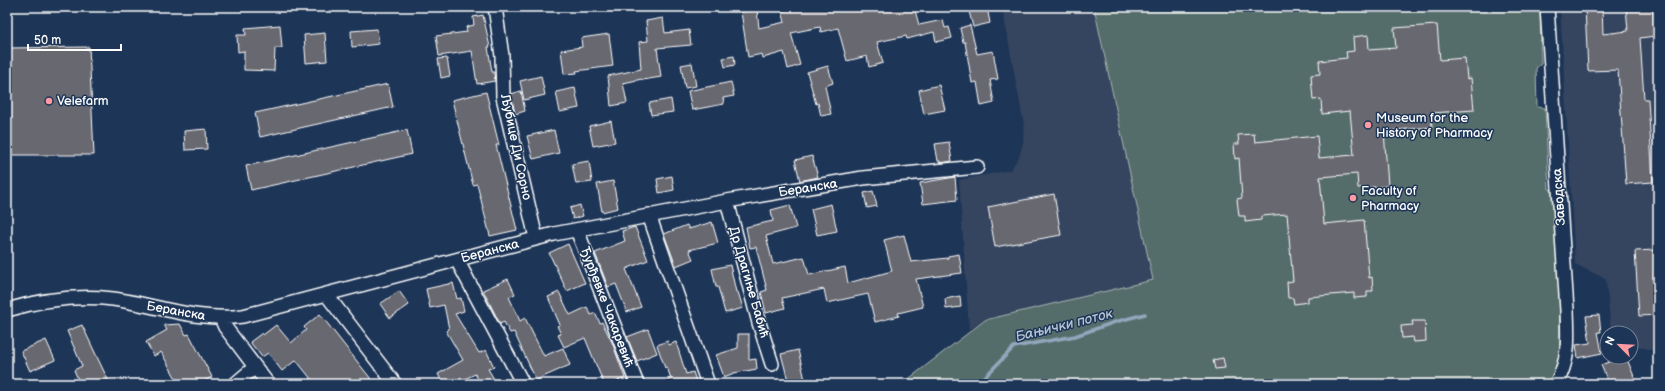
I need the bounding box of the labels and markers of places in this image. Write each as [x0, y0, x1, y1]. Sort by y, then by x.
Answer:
place label: Velefarm [57, 93, 109, 109]
marker: Velefarm [44, 96, 54, 106]
place label: Museum for the History of Pharmacy [1376, 110, 1493, 141]
marker: Museum for the History of Pharmacy [1363, 120, 1373, 130]
place label: Faculty of Pharmacy [1361, 183, 1419, 214]
marker: Faculty of Pharmacy [1348, 193, 1358, 203]

